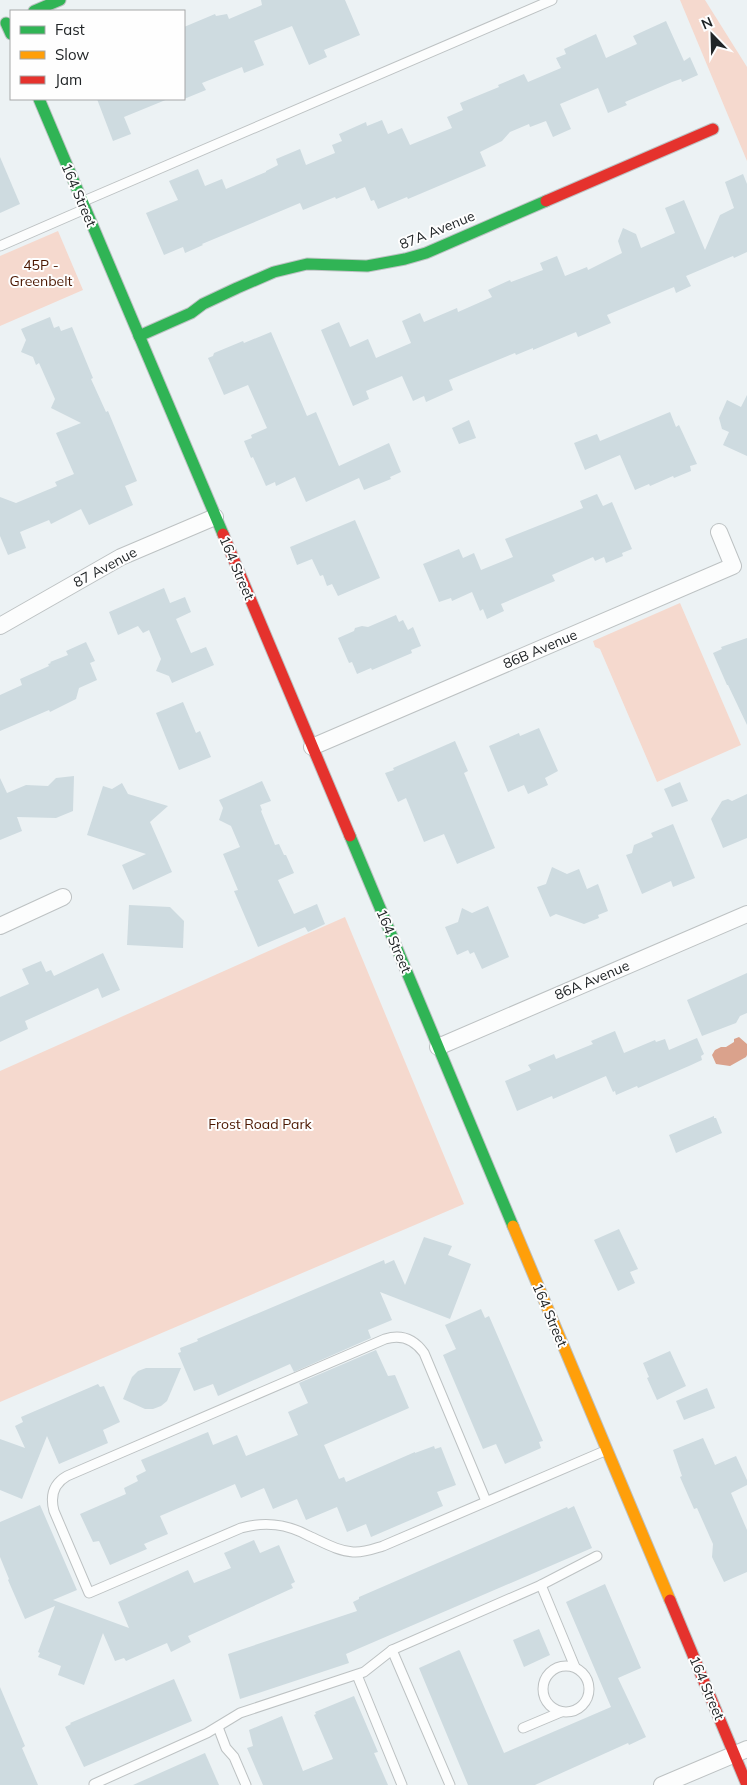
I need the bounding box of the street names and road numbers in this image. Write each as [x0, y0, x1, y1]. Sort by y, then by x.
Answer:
street label: 164 Street [58, 160, 101, 230]
street label: 87A Avenue [397, 207, 477, 253]
street label: 164 Street [216, 533, 259, 603]
street label: 87 Avenue [70, 543, 140, 591]
street label: 86B Avenue [500, 625, 580, 673]
street label: 164 Street [373, 906, 416, 976]
street label: 86A Avenue [552, 956, 632, 1004]
street label: 164 Street [529, 1280, 572, 1350]
street label: 164 Street [686, 1653, 729, 1723]

